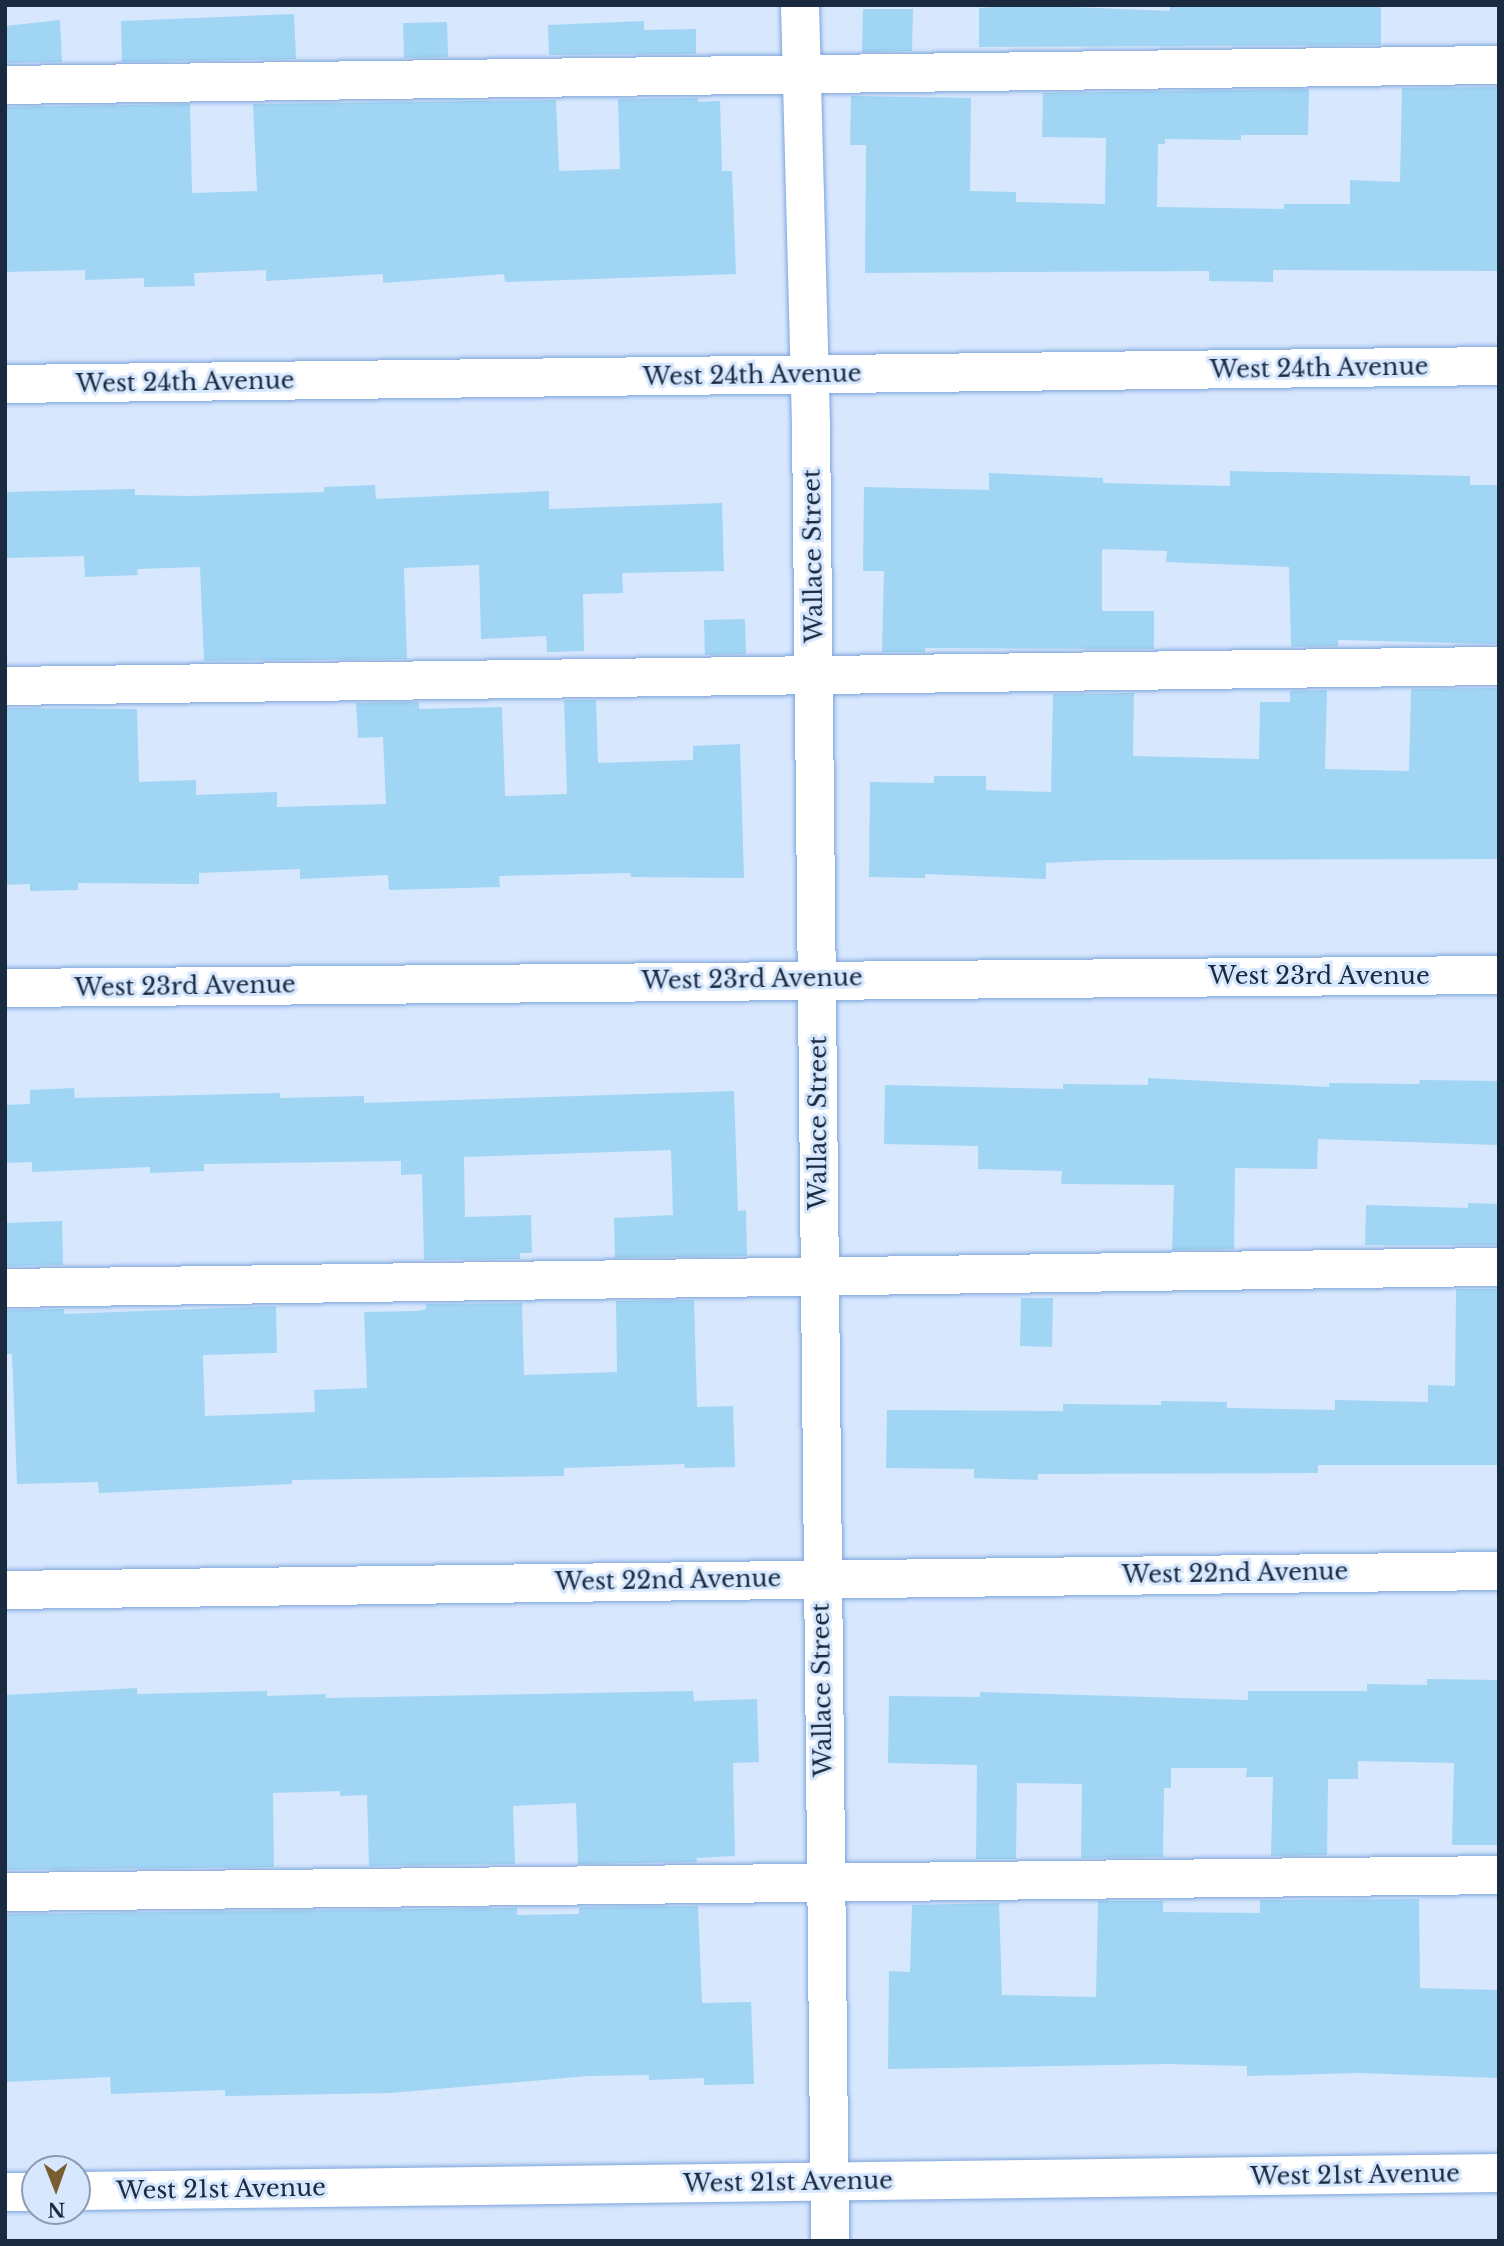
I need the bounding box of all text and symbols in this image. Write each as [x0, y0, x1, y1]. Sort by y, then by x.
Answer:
street label: West 24th Avenue [1209, 352, 1429, 384]
street label: West 24th Avenue [642, 359, 862, 391]
street label: West 24th Avenue [75, 366, 295, 398]
street label: Wallace Street [797, 469, 829, 643]
street label: West 23rd Avenue [1208, 962, 1430, 990]
street label: West 23rd Avenue [641, 963, 863, 995]
street label: West 23rd Avenue [74, 970, 296, 1002]
street label: Wallace Street [804, 1036, 832, 1210]
street label: West 22nd Avenue [1121, 1557, 1349, 1589]
street label: West 22nd Avenue [554, 1564, 782, 1596]
street label: Wallace Street [806, 1603, 838, 1777]
north arrow [21, 2155, 91, 2225]
street label: West 21st Avenue [1249, 2159, 1461, 2191]
street label: West 21st Avenue [682, 2166, 894, 2198]
street label: West 21st Avenue [115, 2173, 327, 2205]
text: N [47, 2198, 65, 2221]

